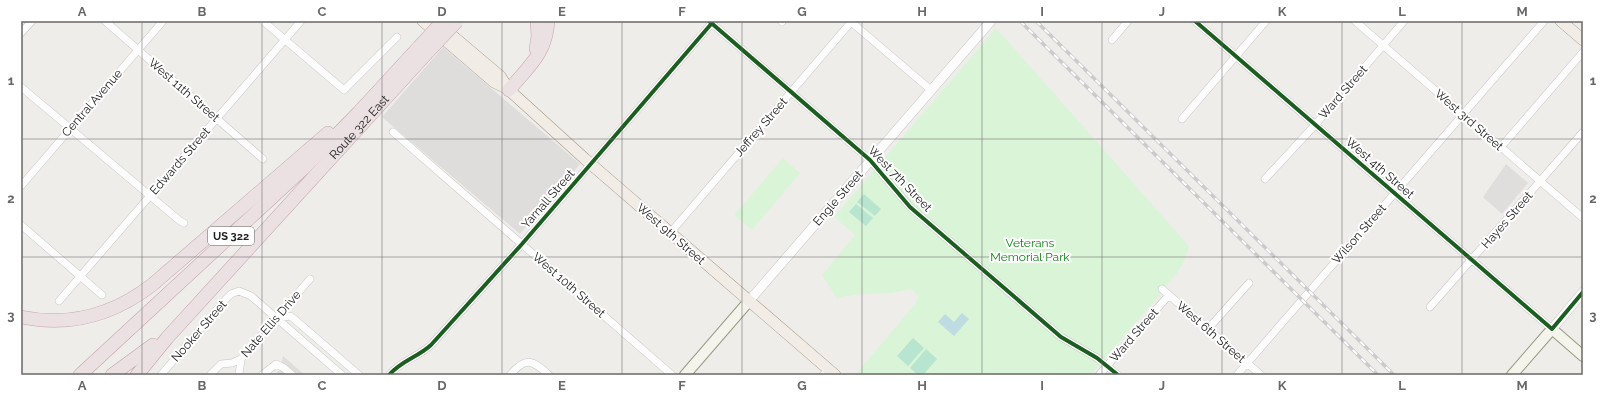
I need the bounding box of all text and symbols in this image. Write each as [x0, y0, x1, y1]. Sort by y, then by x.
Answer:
text: A [78, 4, 87, 19]
text: B [198, 4, 207, 19]
text: C [318, 4, 327, 19]
text: D [437, 4, 447, 19]
text: E [558, 4, 566, 19]
text: F [678, 4, 686, 19]
text: G [797, 4, 807, 19]
text: H [917, 4, 927, 19]
text: I [1040, 4, 1044, 19]
text: J [1159, 4, 1165, 19]
text: K [1278, 4, 1287, 19]
text: L [1398, 4, 1406, 19]
text: M [1516, 4, 1528, 19]
street label: West 11th Street [146, 55, 222, 125]
street label: Ward Street [1316, 62, 1370, 122]
street label: Central Avenue [59, 66, 125, 140]
text: 1 [8, 73, 15, 88]
text: 1 [1590, 73, 1597, 88]
street label: West 3rd Street [1432, 87, 1506, 153]
street label: Route 322 East [327, 92, 392, 162]
street label: Jeffrey Street [732, 95, 790, 159]
street label: Edwards Street [147, 125, 213, 197]
street label: West 4th Street [1343, 135, 1417, 201]
street label: West 7th Street [865, 143, 935, 215]
street label: Yarnall Street [519, 167, 577, 231]
street label: Engle Street [810, 168, 866, 228]
street label: Hayes Street [1479, 189, 1535, 251]
text: 2 [7, 191, 15, 206]
text: 2 [1589, 191, 1597, 206]
street label: West 9th Street [634, 200, 708, 268]
street label: Wilson Street [1329, 201, 1389, 267]
road number: US 322 [208, 227, 254, 245]
park label: Veterans Memorial Park [990, 236, 1070, 264]
street label: West 10th Street [530, 250, 608, 320]
street label: Nate Ellis Drive [238, 288, 304, 360]
street label: Nooker Street [169, 297, 229, 365]
street label: West 6th Street [1174, 298, 1248, 366]
street label: Ward Street [1107, 305, 1161, 365]
text: 3 [7, 308, 15, 323]
text: 3 [1589, 308, 1597, 323]
text: A [78, 378, 87, 393]
text: B [198, 378, 207, 393]
text: C [318, 378, 327, 393]
text: D [437, 378, 447, 393]
text: E [558, 378, 566, 393]
text: F [678, 378, 686, 393]
text: G [797, 378, 807, 393]
text: H [917, 378, 927, 393]
text: I [1040, 378, 1044, 393]
text: J [1159, 378, 1165, 393]
text: K [1278, 378, 1287, 393]
text: L [1398, 378, 1406, 393]
text: M [1516, 378, 1528, 393]

